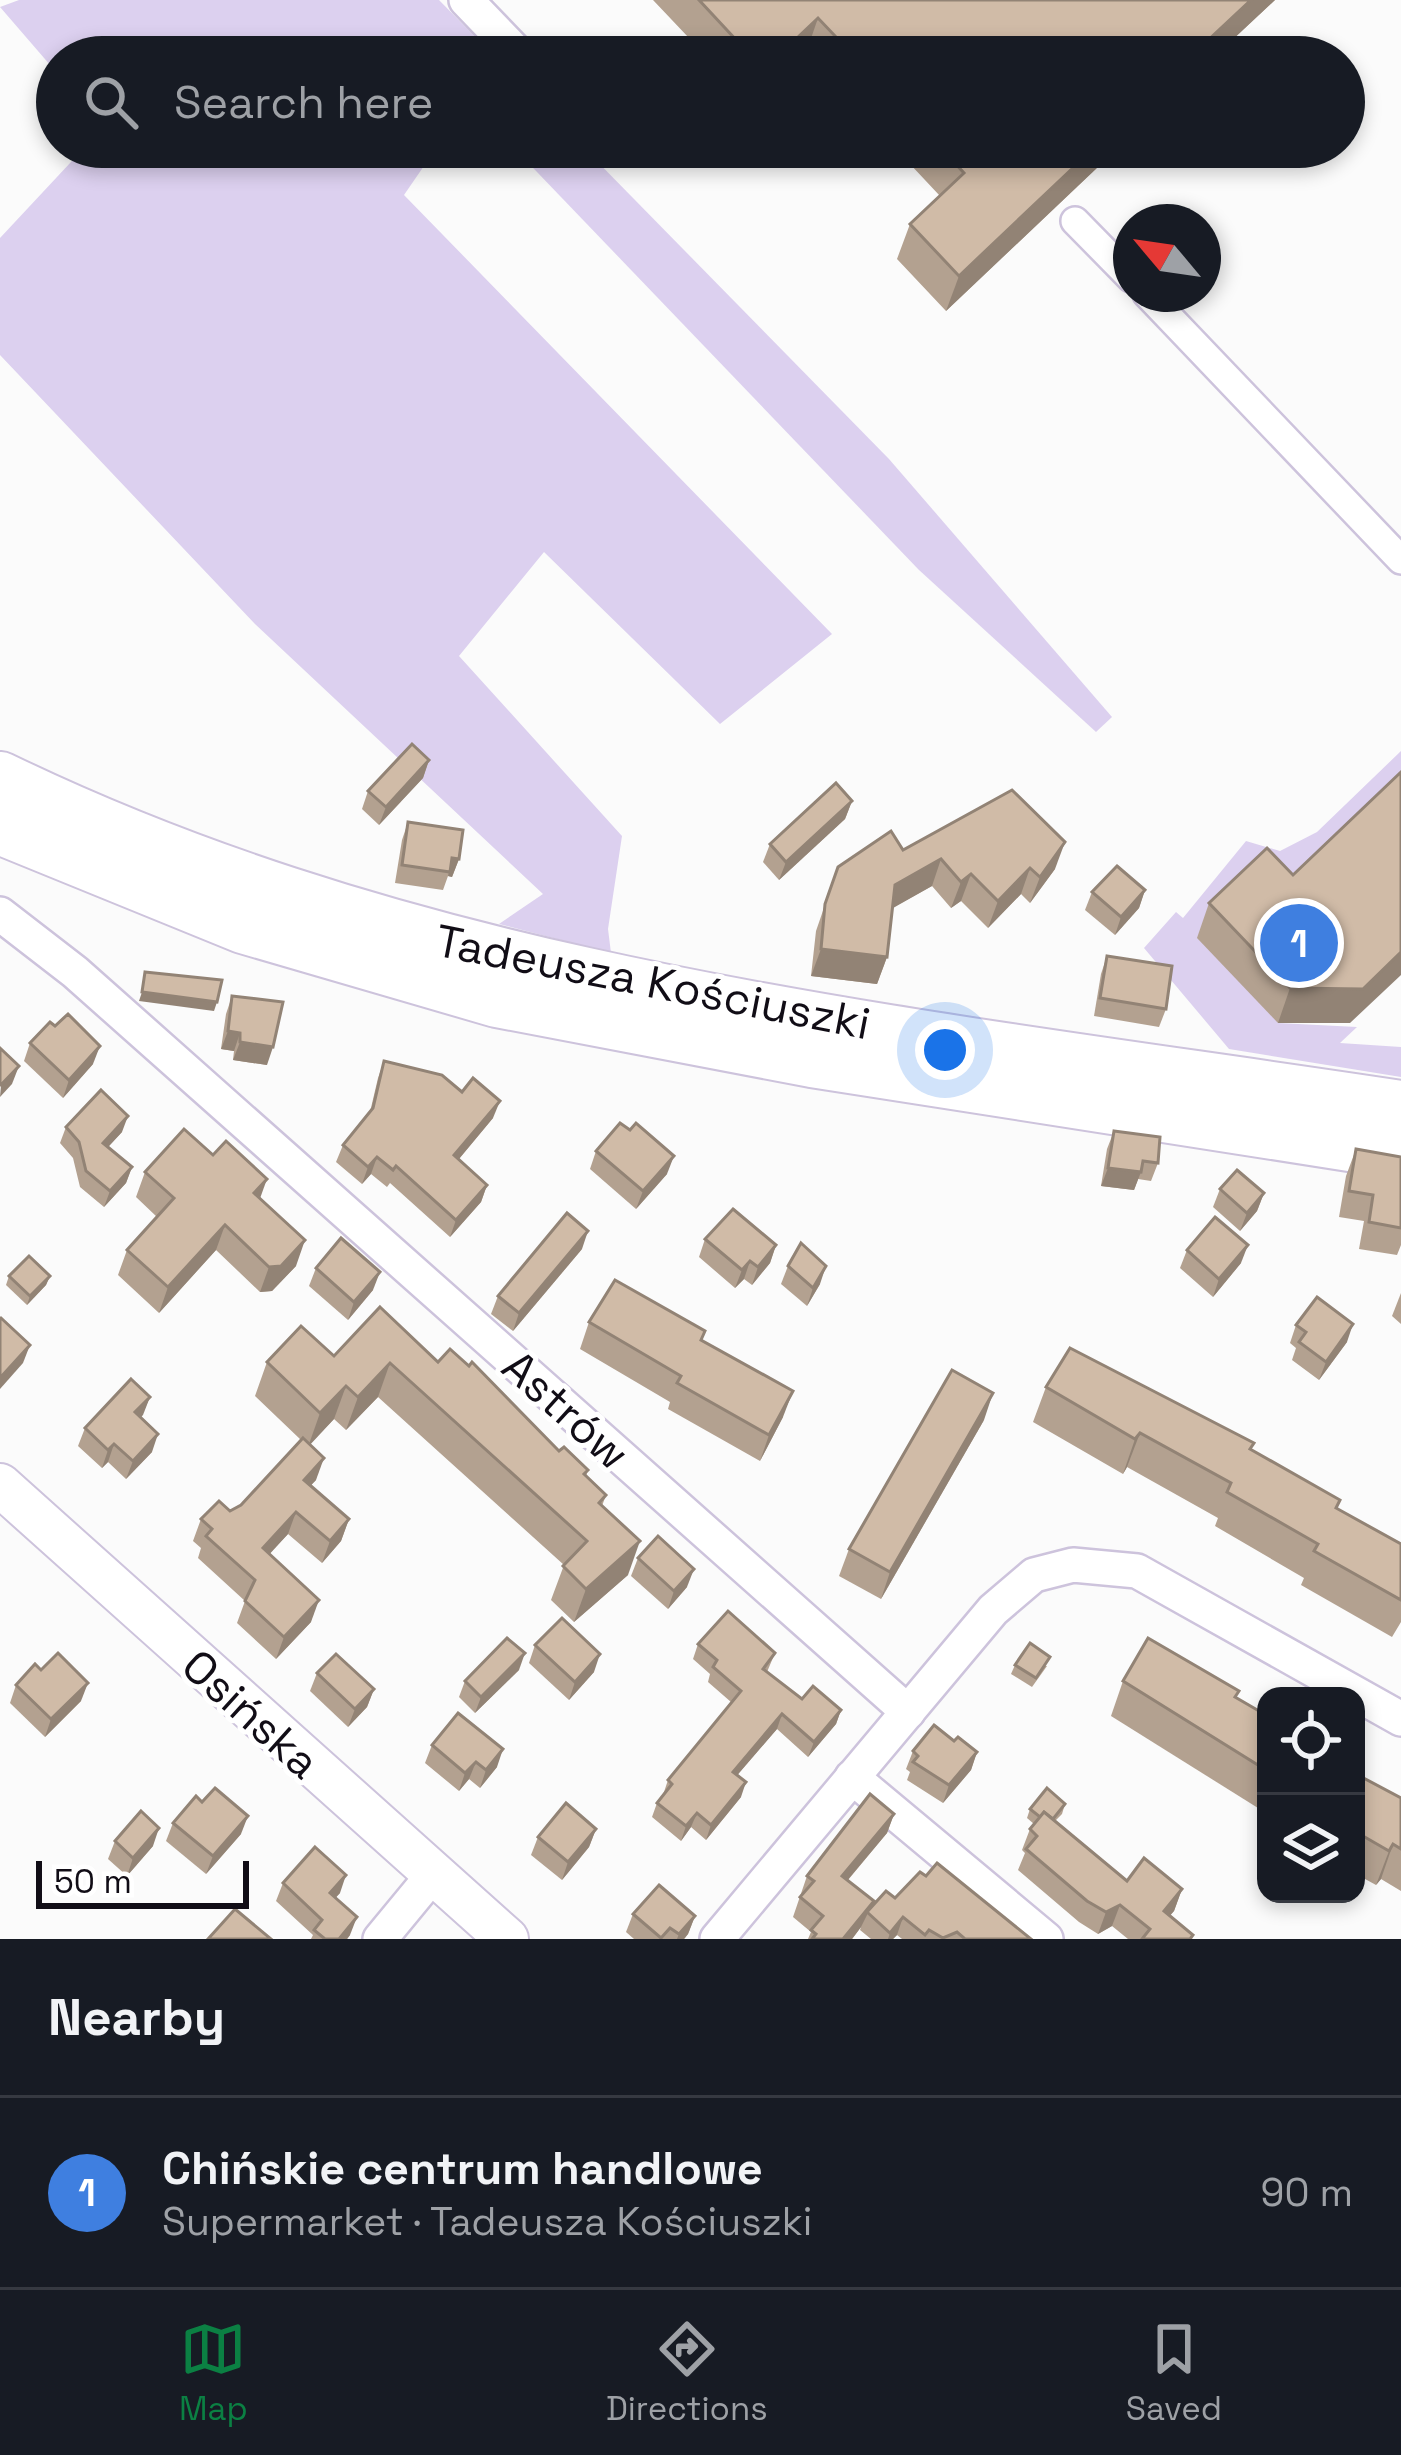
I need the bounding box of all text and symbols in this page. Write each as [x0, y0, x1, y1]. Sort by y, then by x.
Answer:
search box [36, 36, 1365, 168]
icon: search [78, 69, 144, 135]
text: Search here [174, 74, 433, 131]
north arrow [1113, 204, 1221, 312]
pin: 1 [1260, 898, 1338, 988]
street label: Tadeusza Kościuszki [431, 912, 875, 1052]
your location [915, 1020, 975, 1080]
street label: Astrów [491, 1338, 641, 1482]
street label: Osińska [170, 1637, 332, 1791]
map controls [1257, 1687, 1365, 1903]
button: locate [1257, 1687, 1365, 1795]
button: layers [1257, 1795, 1365, 1903]
scale bar [36, 1855, 249, 1908]
text: 50 m [54, 1861, 132, 1903]
text: Nearby [48, 1985, 225, 2050]
text: Chińskie centrum handlowe [162, 2140, 763, 2197]
text: 1 [78, 2168, 96, 2217]
text: 90 m [1261, 2168, 1353, 2217]
text: Supermarket · Tadeusza Kościuszki [162, 2197, 812, 2246]
tab: Map [179, 2316, 248, 2430]
tab: Directions [606, 2316, 768, 2430]
tab: Saved [1126, 2316, 1222, 2430]

